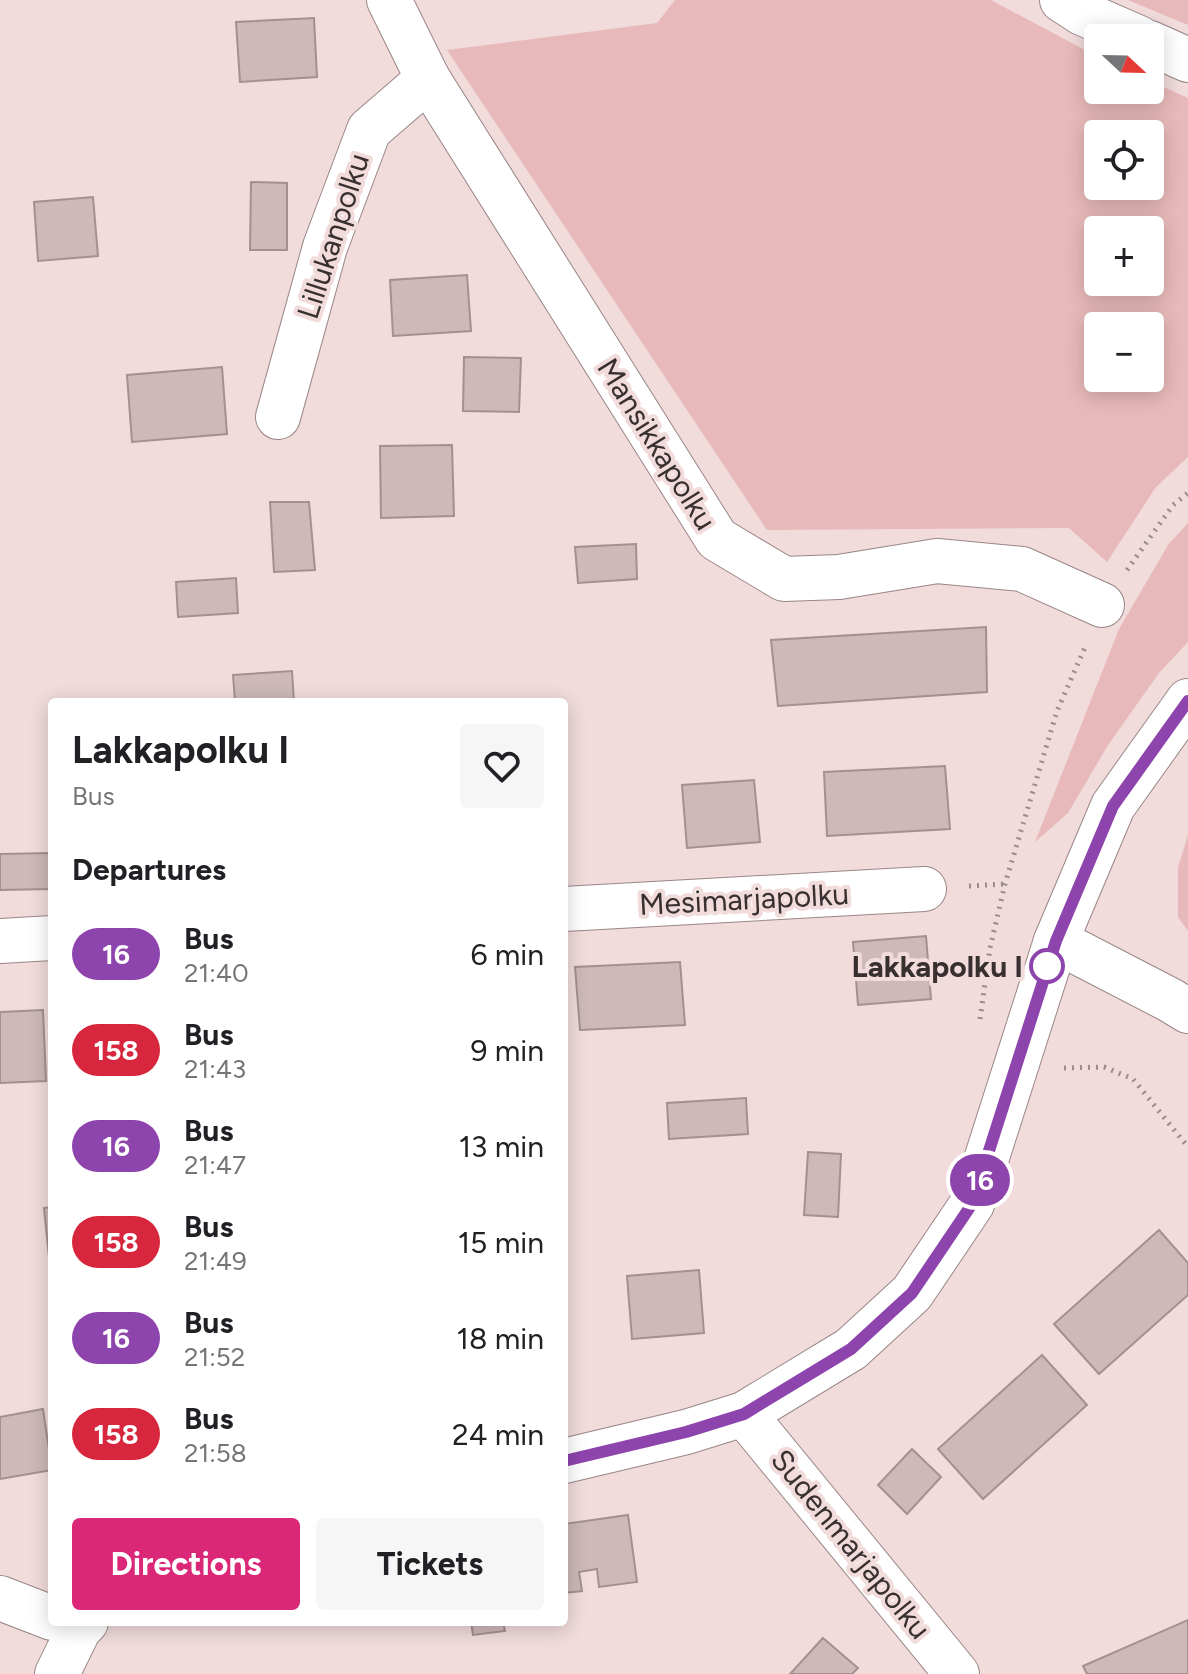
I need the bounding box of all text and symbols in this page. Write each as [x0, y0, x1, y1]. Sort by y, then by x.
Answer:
north arrow [1084, 24, 1164, 104]
map controls [1084, 24, 1164, 392]
button: locate [1084, 120, 1164, 200]
street label: Lillukanpolku [289, 149, 377, 323]
button: + [1084, 216, 1164, 296]
button: − [1084, 312, 1164, 392]
street label: Mansikkapolku [590, 351, 724, 537]
button: heart [460, 724, 544, 808]
text: Lakkapolku I [72, 727, 289, 773]
text: Bus [72, 780, 115, 812]
text: Departures [72, 851, 226, 888]
street label: Mesimarjapolku [638, 875, 850, 923]
text: Bus [184, 920, 233, 957]
text: 6 min [470, 936, 544, 973]
text: 16 [102, 937, 130, 971]
place label: Lakkapolku I [852, 948, 1023, 985]
marker: Lakkapolku I [1030, 949, 1064, 983]
text: 21:40 [184, 957, 249, 989]
text: Bus [184, 1016, 233, 1053]
text: 9 min [470, 1032, 544, 1069]
text: 158 [93, 1033, 139, 1067]
text: 21:43 [184, 1053, 246, 1085]
text: Bus [184, 1112, 233, 1149]
text: 13 min [459, 1128, 544, 1165]
text: 16 [102, 1129, 130, 1163]
text: 21:47 [184, 1149, 246, 1181]
line badge: 16 [944, 1154, 1016, 1206]
text: 16 [966, 1163, 994, 1197]
text: Bus [184, 1208, 233, 1245]
text: 15 min [458, 1224, 544, 1261]
text: 158 [93, 1225, 139, 1259]
text: 21:49 [184, 1245, 247, 1277]
text: Bus [184, 1304, 233, 1341]
text: 18 min [457, 1320, 544, 1357]
text: 16 [102, 1321, 130, 1355]
text: 21:52 [184, 1341, 245, 1373]
text: Bus [184, 1400, 233, 1437]
text: 24 min [452, 1416, 544, 1453]
text: 158 [93, 1417, 139, 1451]
text: 21:58 [184, 1437, 247, 1469]
street label: Sudenmarjapolku [763, 1442, 939, 1646]
button: Directions [72, 1518, 300, 1610]
button: Tickets [316, 1518, 544, 1610]

